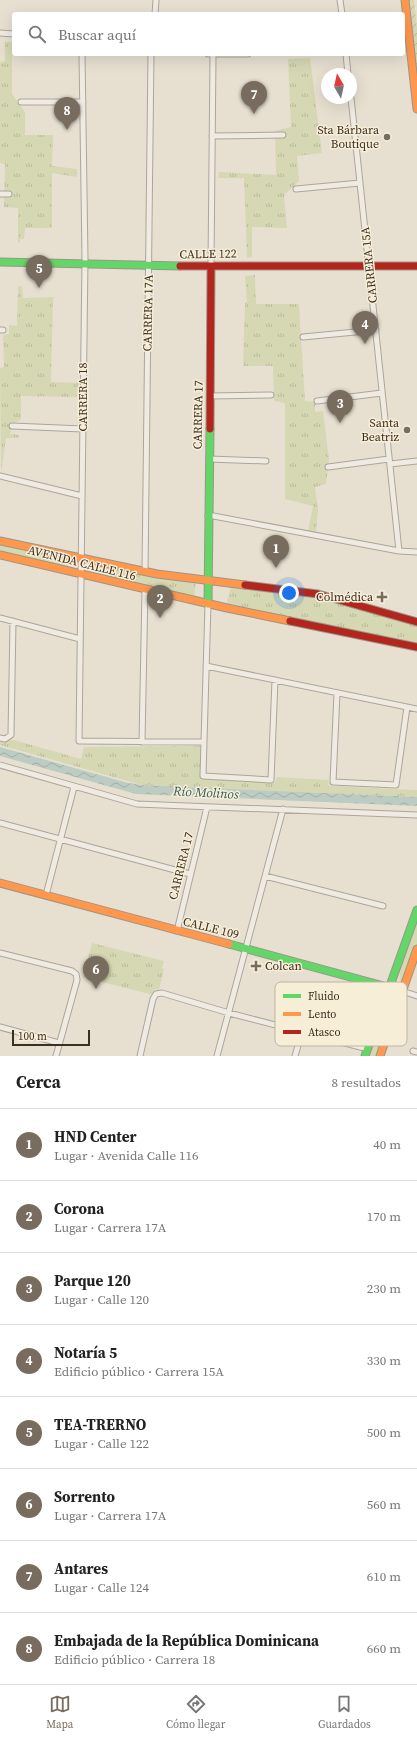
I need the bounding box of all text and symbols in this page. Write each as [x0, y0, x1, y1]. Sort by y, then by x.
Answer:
search box [12, 12, 405, 56]
icon: search [26, 23, 48, 45]
text: Buscar aquí [58, 24, 136, 45]
north arrow [321, 68, 357, 104]
pin: 7 [241, 81, 267, 114]
pin: 8 [54, 97, 80, 130]
place label: Sta Bárbara Boutique [318, 122, 380, 152]
marker: Sta Bárbara Boutique [382, 132, 392, 142]
street label: CARRERA 15A [357, 226, 381, 304]
street label: CALLE 122 [179, 246, 237, 262]
pin: 5 [26, 255, 52, 288]
street label: CARRERA 17A [139, 274, 157, 352]
pin: 4 [352, 311, 378, 344]
street label: CARRERA 18 [75, 363, 91, 431]
street label: CARRERA 17 [189, 380, 207, 450]
pin: 3 [327, 390, 353, 423]
place label: Santa Beatriz [361, 415, 400, 445]
marker: Santa Beatriz [402, 425, 412, 435]
pin: 1 [263, 535, 289, 568]
street label: AVENIDA CALLE 116 [26, 542, 138, 584]
your location [279, 583, 299, 603]
pin: 2 [147, 585, 173, 618]
place label: Colmédica [316, 589, 374, 605]
marker: Colmédica [376, 591, 388, 603]
water label: Río Molinos [172, 782, 239, 803]
street label: CARRERA 17 [165, 831, 197, 901]
street label: CALLE 109 [181, 913, 241, 943]
pin: 6 [83, 956, 109, 989]
place label: Colcan [265, 958, 302, 974]
marker: Colcan [250, 960, 262, 972]
legend [275, 982, 407, 1046]
text: Fluido [308, 989, 340, 1004]
text: Lento [308, 1007, 336, 1022]
text: Atasco [308, 1025, 340, 1040]
scale bar [12, 1028, 90, 1047]
text: 100 m [18, 1029, 47, 1044]
text: Cerca [16, 1070, 61, 1094]
text: 8 resultados [331, 1074, 401, 1091]
text: HND Center [54, 1126, 136, 1147]
text: 1 [25, 1136, 33, 1153]
text: 40 m [373, 1136, 401, 1153]
text: Lugar · Avenida Calle 116 [54, 1147, 199, 1164]
text: Corona [54, 1198, 104, 1219]
text: 2 [25, 1208, 33, 1225]
text: 170 m [367, 1208, 401, 1225]
text: Lugar · Carrera 17A [54, 1219, 166, 1236]
text: Parque 120 [54, 1270, 131, 1291]
text: 3 [25, 1280, 33, 1297]
text: 230 m [367, 1280, 401, 1297]
text: Lugar · Calle 120 [54, 1291, 149, 1308]
text: Notaría 5 [54, 1342, 117, 1363]
text: 4 [25, 1352, 33, 1369]
text: 330 m [367, 1352, 401, 1369]
text: Edificio público · Carrera 15A [54, 1363, 224, 1380]
text: TEA-TRERNO [54, 1414, 146, 1435]
text: 5 [25, 1424, 33, 1441]
text: 500 m [367, 1424, 401, 1441]
text: Lugar · Calle 122 [54, 1435, 149, 1452]
text: Sorrento [54, 1486, 115, 1507]
text: 6 [25, 1496, 33, 1513]
text: 560 m [367, 1496, 401, 1513]
text: Lugar · Carrera 17A [54, 1507, 166, 1524]
text: Antares [54, 1558, 108, 1579]
text: 7 [25, 1568, 33, 1585]
text: 610 m [367, 1568, 401, 1585]
text: Lugar · Calle 124 [54, 1579, 149, 1596]
text: Embajada de la República Dominicana [54, 1630, 319, 1651]
text: 8 [25, 1640, 33, 1657]
text: 660 m [367, 1640, 401, 1657]
text: Edificio público · Carrera 18 [54, 1651, 215, 1668]
tab: Mapa [46, 1693, 73, 1732]
tab: Cómo llegar [166, 1693, 225, 1732]
tab: Guardados [318, 1693, 371, 1732]

